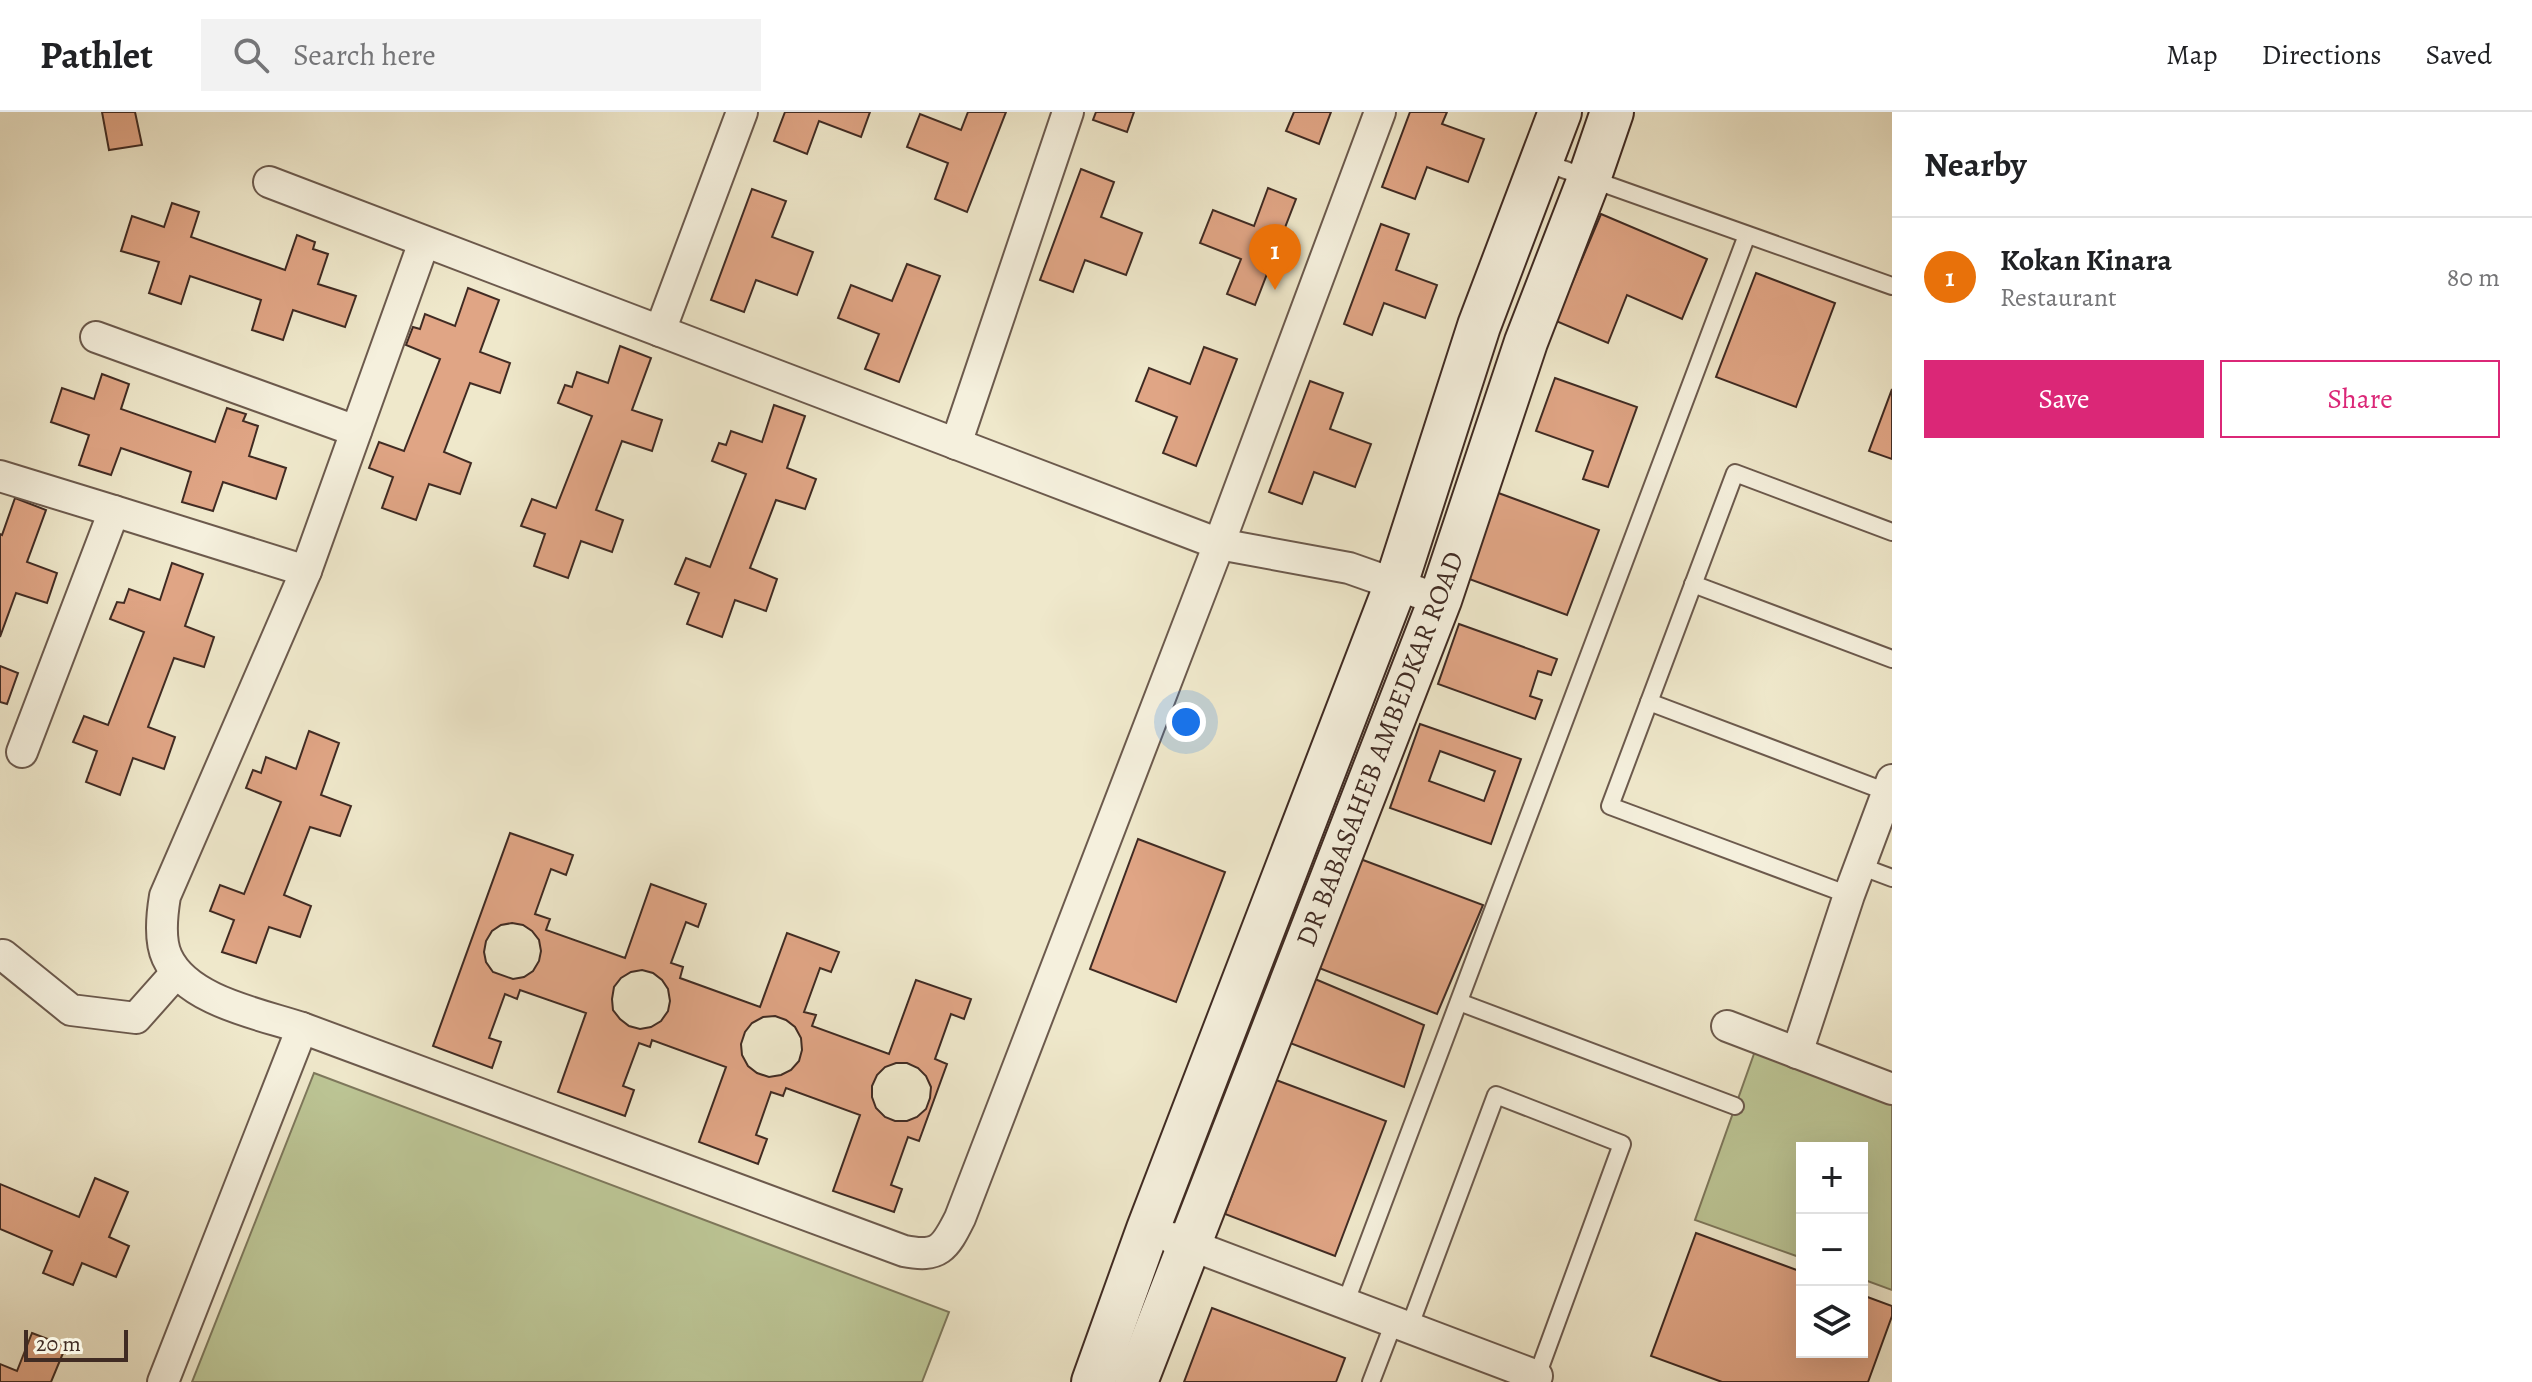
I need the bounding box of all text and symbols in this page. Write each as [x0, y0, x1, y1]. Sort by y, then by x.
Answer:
search box [201, 19, 761, 91]
text: Pathlet [40, 29, 153, 81]
icon: search [229, 33, 273, 77]
text: Search here [293, 35, 436, 75]
text: Map [2166, 36, 2217, 74]
text: Directions [2261, 36, 2382, 74]
text: Saved [2426, 36, 2492, 74]
text: Nearby [1924, 141, 2027, 188]
pin: 1 [1249, 224, 1301, 290]
text: Kokan Kinara [2000, 240, 2172, 280]
text: 1 [1945, 260, 1955, 295]
text: 80 m [2447, 260, 2500, 295]
text: Restaurant [2000, 280, 2117, 315]
button: Save [1924, 360, 2204, 438]
button: Share [2220, 360, 2500, 438]
street label: DR BABASAHEB AMBEDKAR ROAD [1287, 546, 1473, 952]
your location [1166, 702, 1206, 742]
map controls [1796, 1142, 1868, 1358]
button: + [1796, 1142, 1868, 1214]
button: − [1796, 1214, 1868, 1286]
button: layers [1796, 1286, 1868, 1358]
scale bar [24, 1326, 128, 1362]
text: 20 m [36, 1329, 81, 1359]

